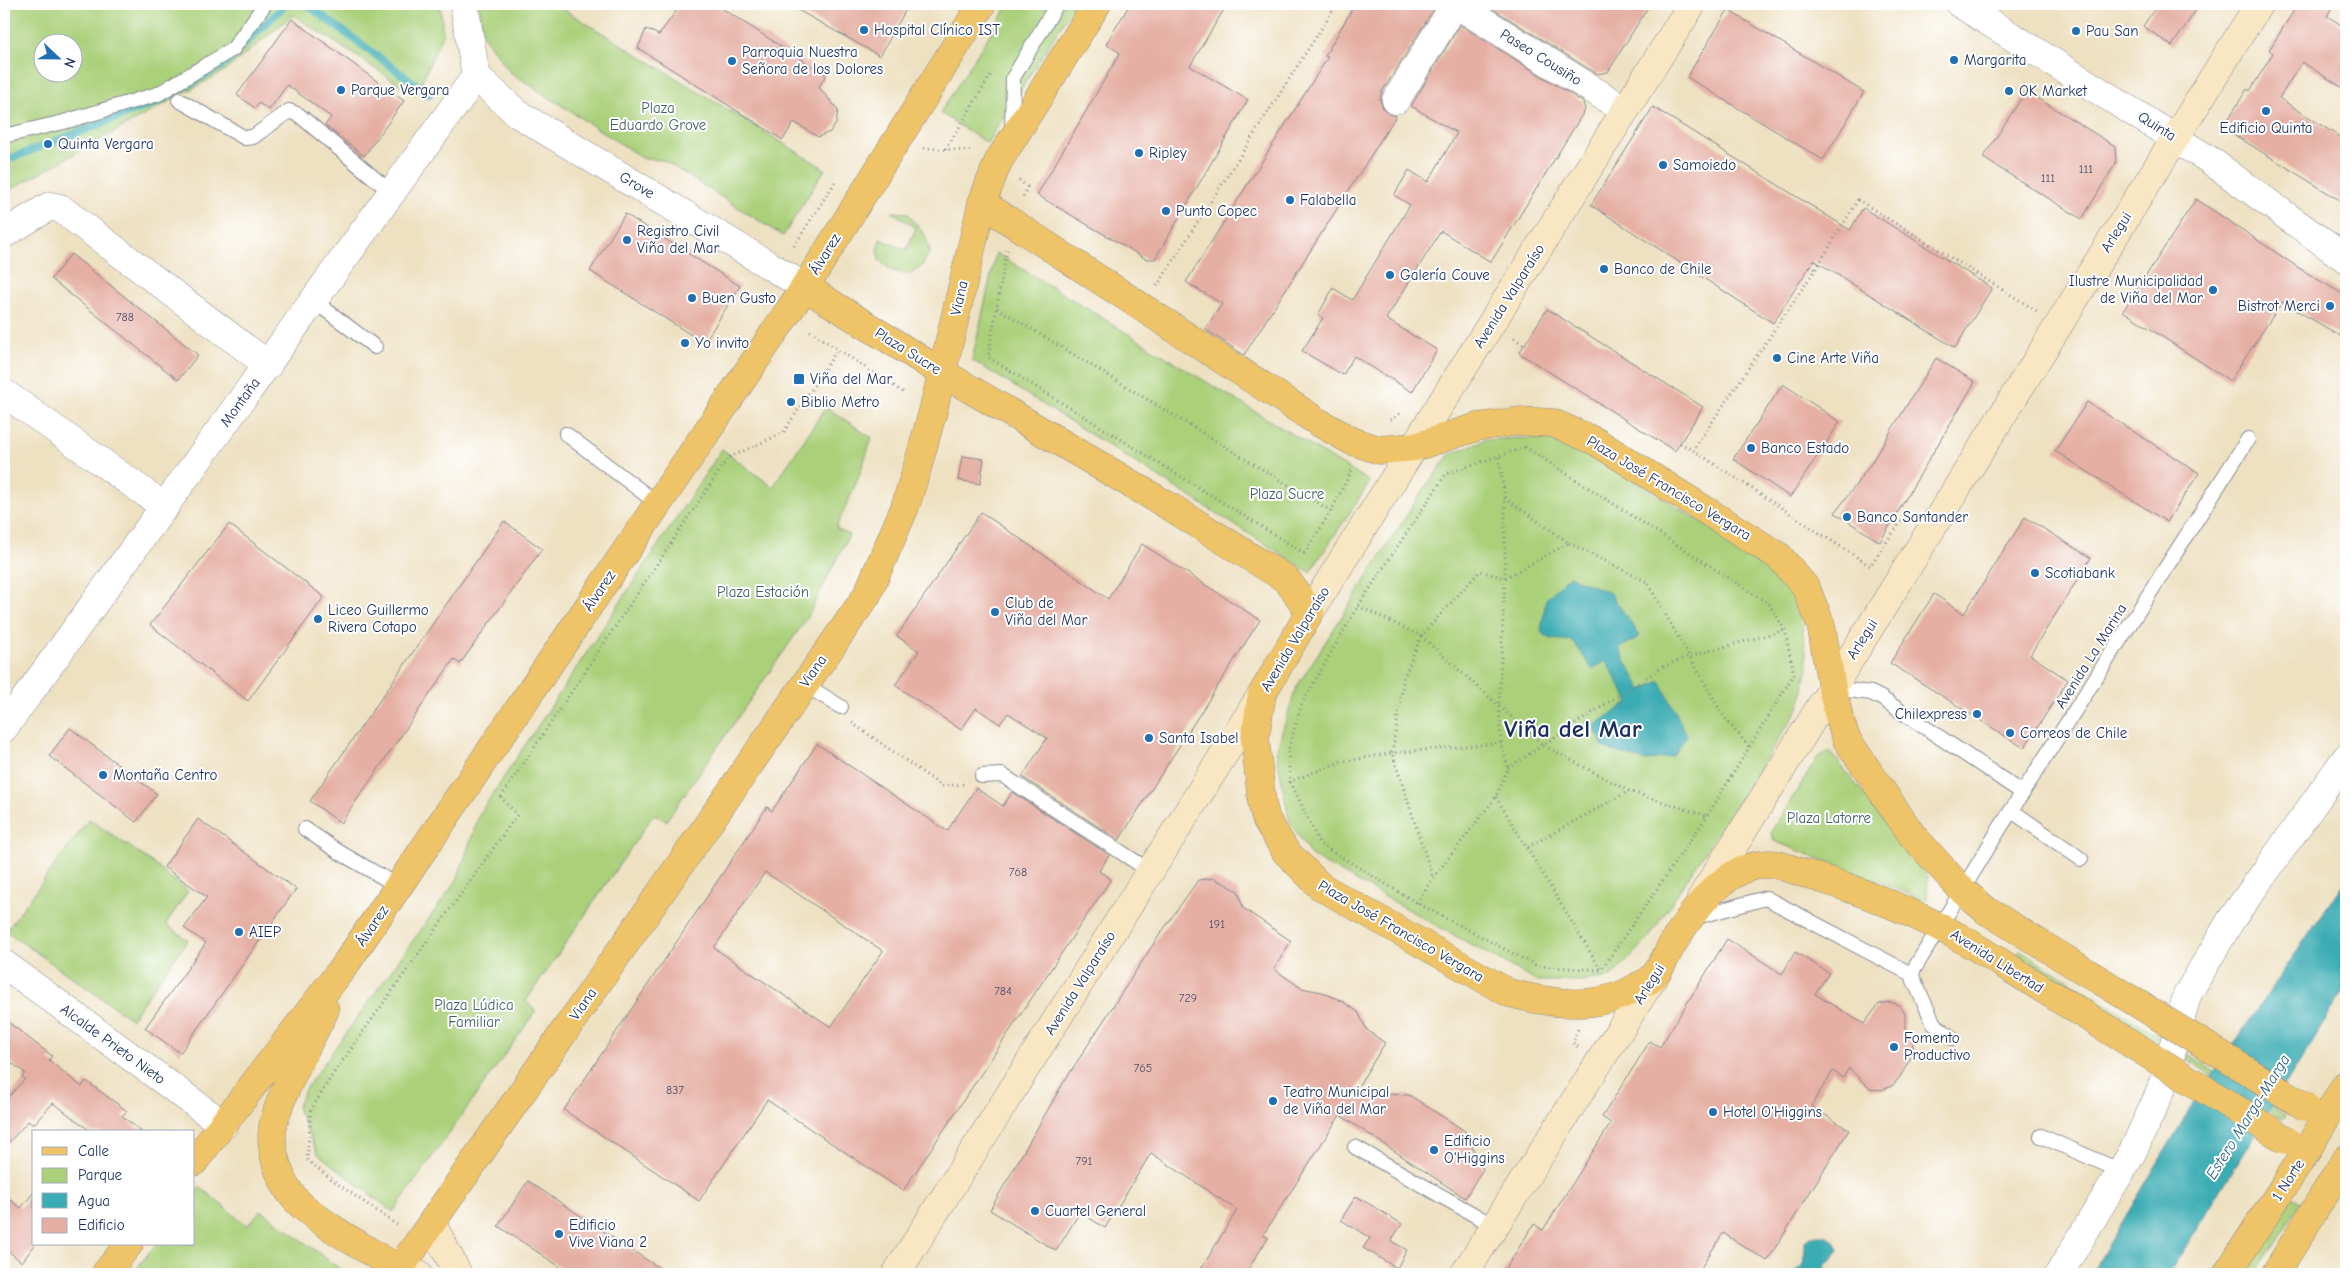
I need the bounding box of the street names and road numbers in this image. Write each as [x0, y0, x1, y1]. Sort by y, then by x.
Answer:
street label: Paseo Cousiño [1497, 25, 1585, 89]
street label: Quinta [2135, 107, 2179, 145]
street label: Grove [616, 168, 658, 203]
street label: Arlegui [2097, 208, 2135, 256]
street label: Álvarez [804, 229, 845, 278]
street label: Avenida Valparaíso [1470, 241, 1548, 351]
street label: Viana [946, 279, 972, 317]
street label: Plaza Sucre [872, 324, 945, 379]
street label: Montaña [216, 374, 264, 430]
street label: Plaza José Francisco Vergara [1584, 432, 1754, 544]
street label: Álvarez [578, 566, 619, 615]
street label: Avenida Valparaíso [1257, 583, 1334, 695]
street label: Avenida La Marina [2051, 600, 2131, 712]
street label: Arlegui [1843, 615, 1881, 663]
street label: Viana [796, 651, 830, 691]
street label: Plaza José Francisco Vergara [1315, 876, 1487, 986]
street label: Álvarez [351, 901, 392, 950]
street label: Avenida Libertad [1947, 925, 2047, 997]
street label: Avenida Valparaíso [1041, 928, 1119, 1038]
street label: Arlegui [1630, 960, 1668, 1008]
street label: Viana [566, 984, 600, 1024]
street label: Alcalde Prieto Nieto [57, 1000, 169, 1088]
street label: 1 Norte [2268, 1155, 2308, 1204]

